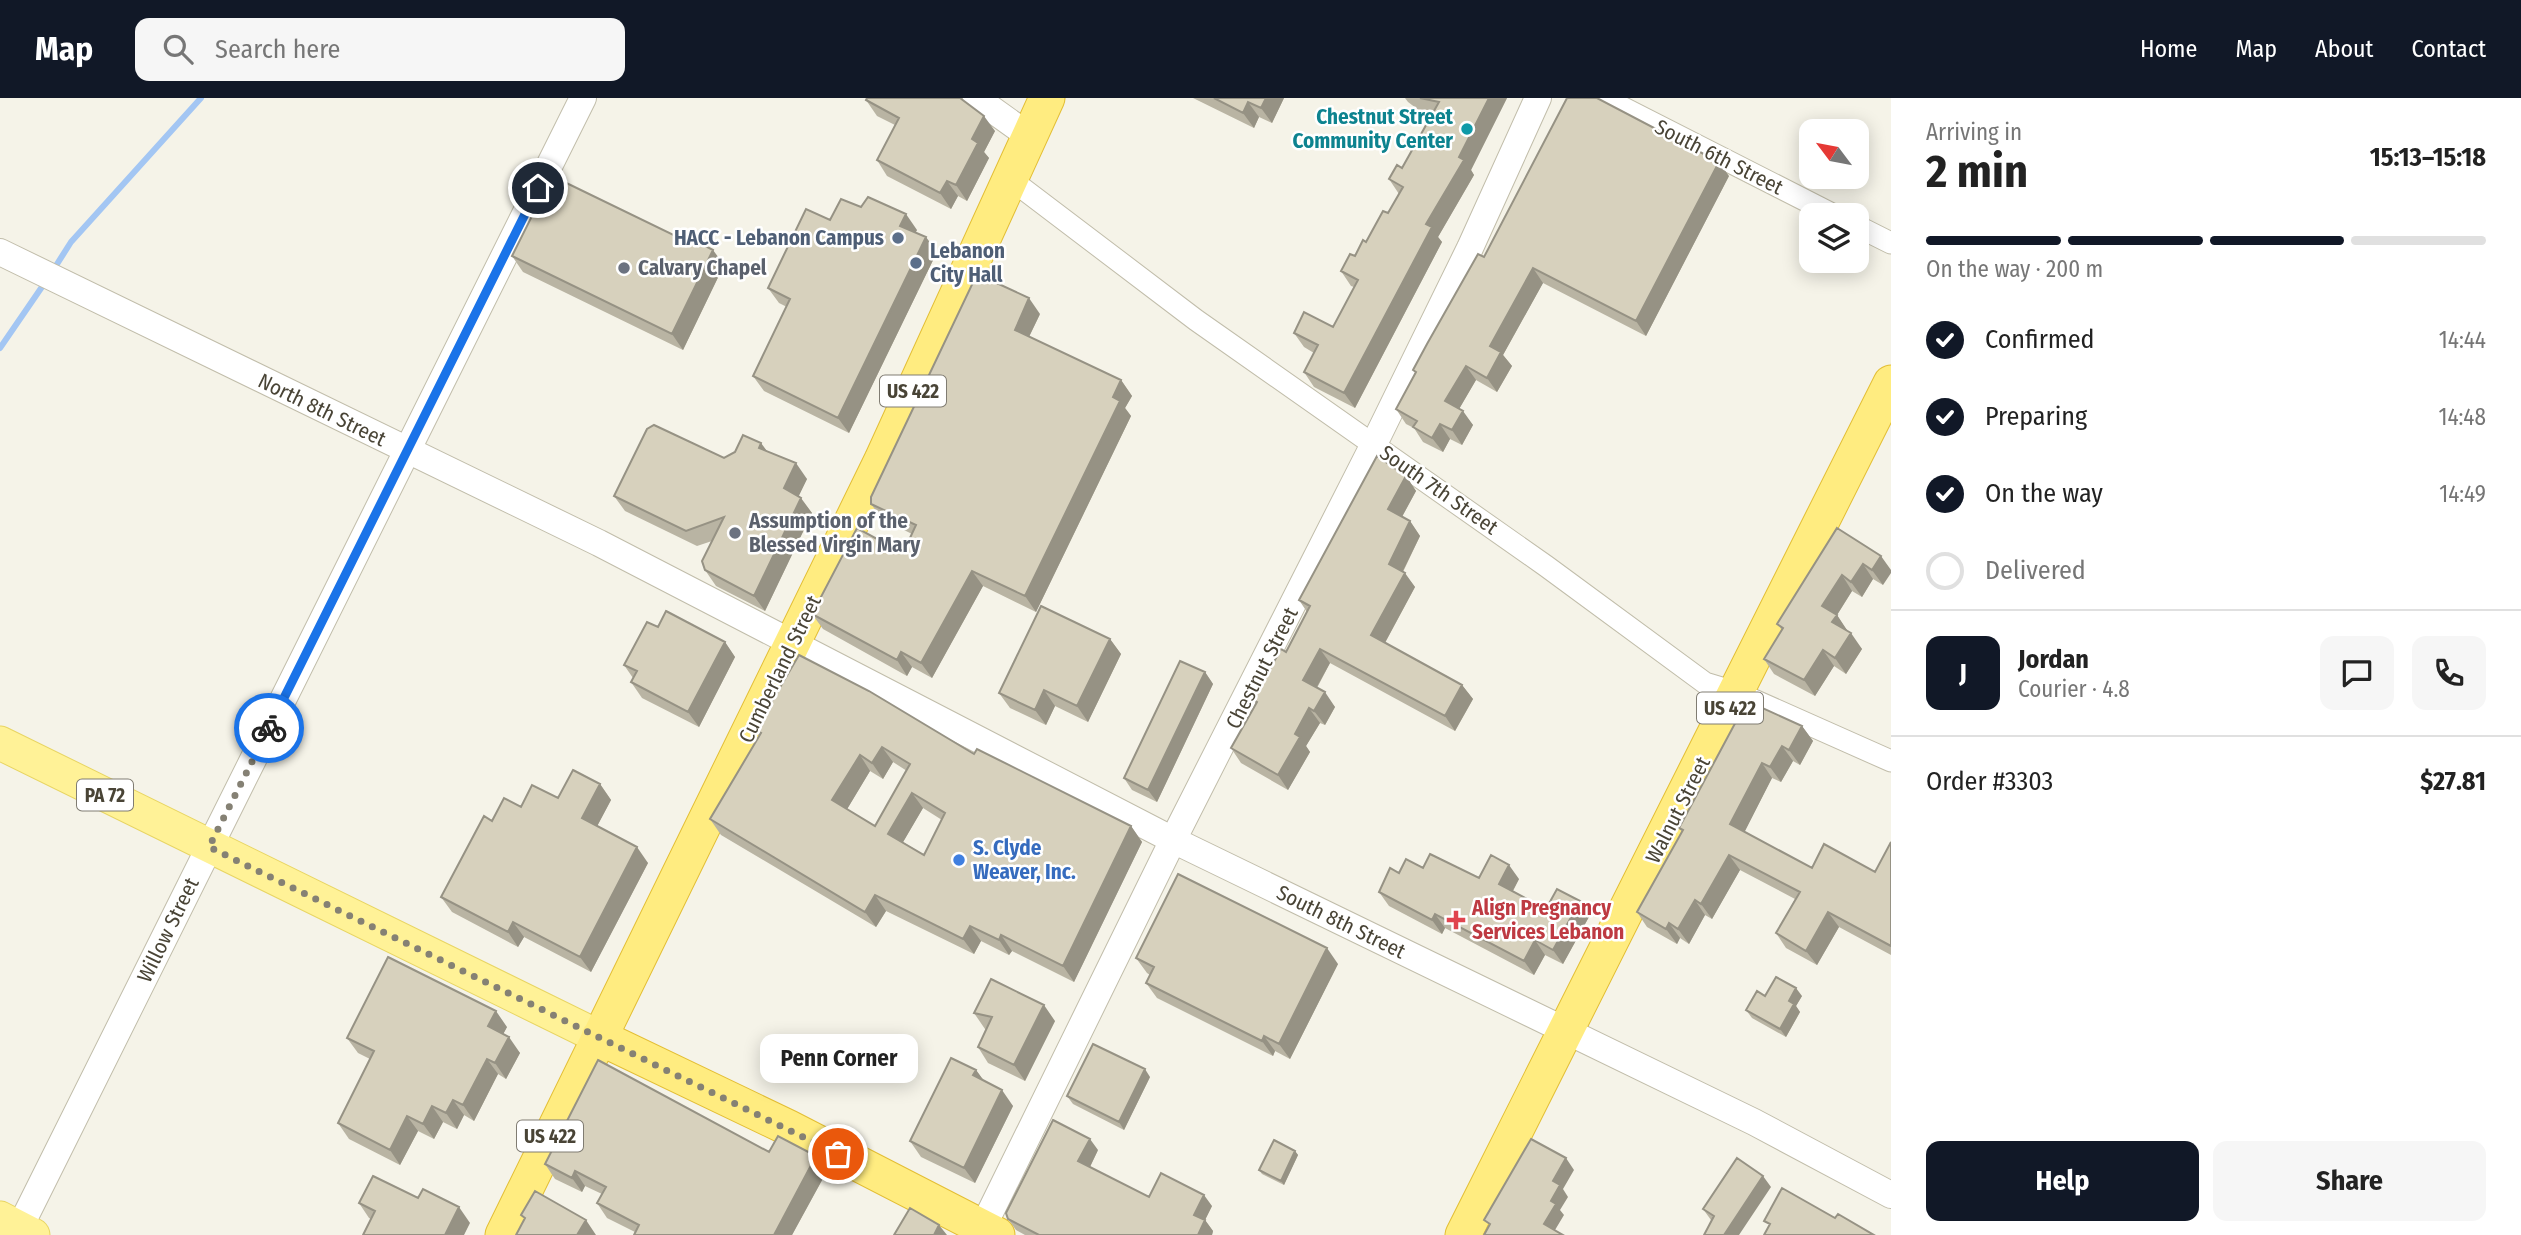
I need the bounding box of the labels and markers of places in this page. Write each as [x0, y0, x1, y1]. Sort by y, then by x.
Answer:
place label: Chestnut Street Community Center [1293, 104, 1454, 154]
marker: Chestnut Street Community Center [1459, 121, 1475, 137]
pin [508, 158, 568, 218]
place label: HACC - Lebanon Campus [674, 225, 884, 251]
marker: HACC - Lebanon Campus [890, 230, 906, 246]
place label: Lebanon City Hall [930, 238, 1005, 288]
place label: Calvary Chapel [638, 255, 767, 281]
marker: Lebanon City Hall [908, 255, 924, 271]
marker: Calvary Chapel [616, 260, 632, 276]
place label: Assumption of the Blessed Virgin Mary [748, 508, 921, 558]
marker: Assumption of the Blessed Virgin Mary [727, 525, 743, 541]
place label: S. Clyde Weaver, Inc. [973, 835, 1076, 885]
marker: S. Clyde Weaver, Inc. [951, 852, 967, 868]
place label: Align Pregnancy Services Lebanon [1471, 895, 1624, 945]
marker: Align Pregnancy Services Lebanon [1446, 910, 1466, 930]
callout: Penn Corner [759, 1035, 917, 1084]
pin [808, 1124, 868, 1184]

